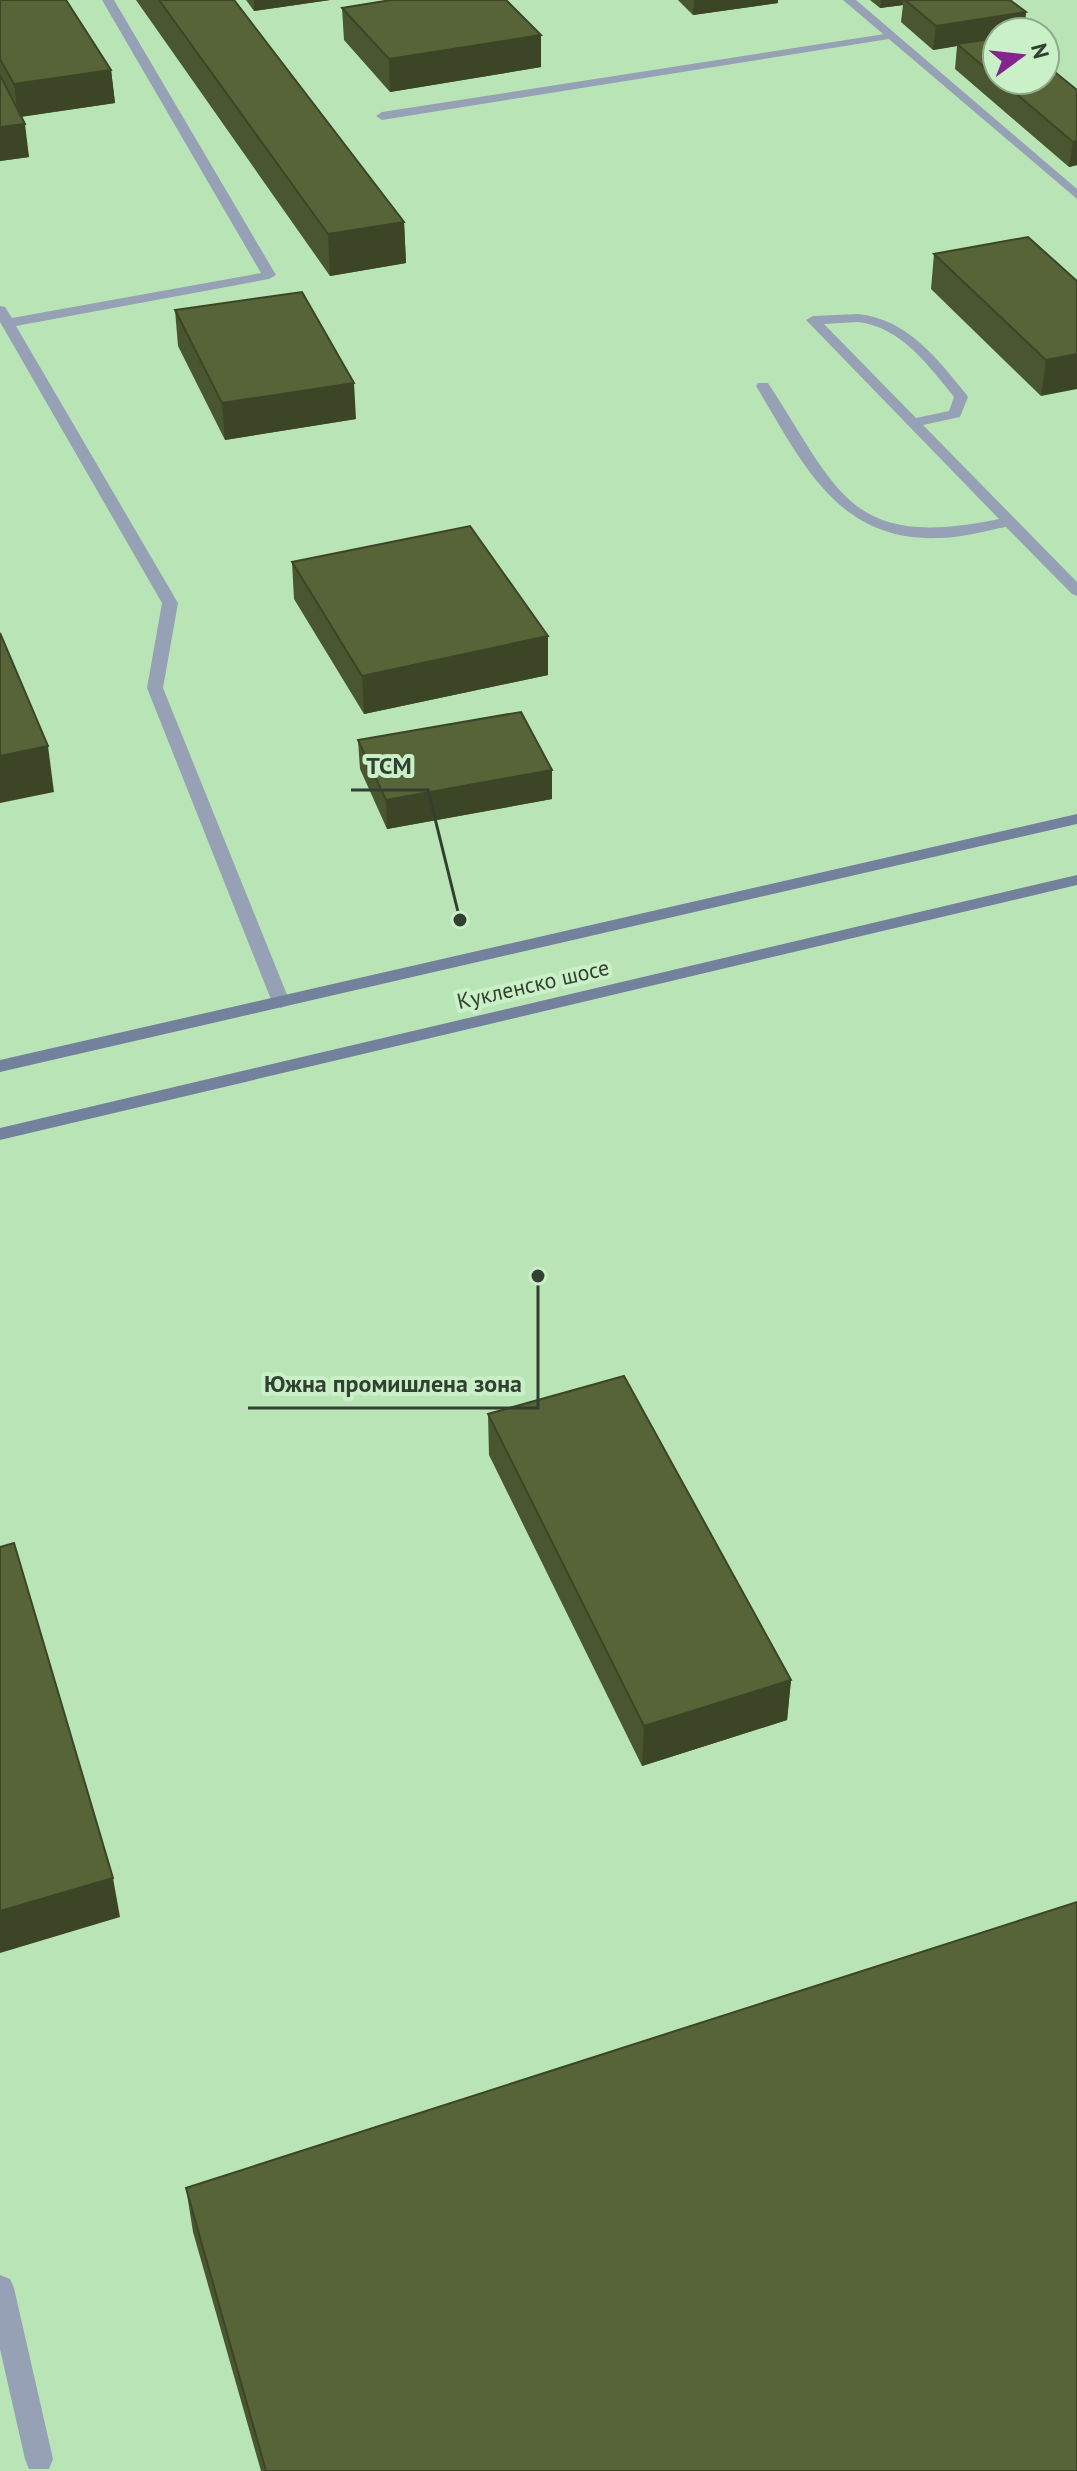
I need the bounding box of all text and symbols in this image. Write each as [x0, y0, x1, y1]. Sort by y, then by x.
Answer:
north arrow [981, 16, 1061, 96]
text: N [1025, 40, 1056, 61]
callout: ТСМ [351, 742, 428, 790]
text: ТСМ [366, 750, 412, 781]
street label: Кукленско шосе [454, 953, 612, 1015]
callout: Южна промишлена зона [248, 1360, 538, 1408]
text: Южна промишлена зона [264, 1368, 522, 1399]

